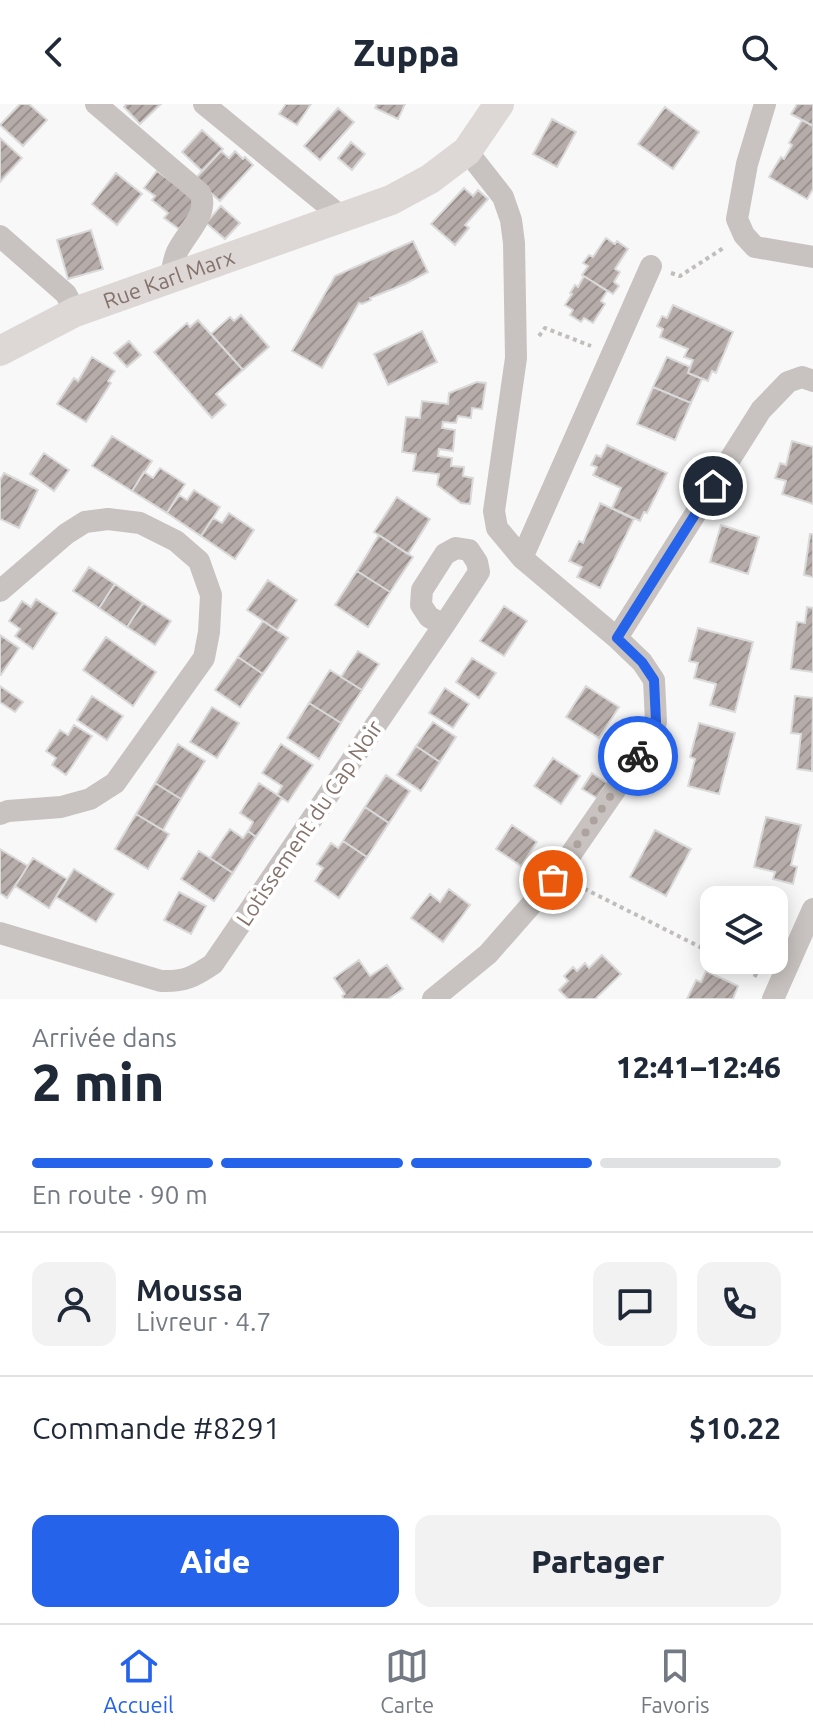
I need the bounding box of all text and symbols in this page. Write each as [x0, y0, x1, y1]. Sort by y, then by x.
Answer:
icon: back [32, 30, 76, 74]
icon: search [737, 30, 781, 74]
text: Zuppa [353, 32, 460, 73]
street label: Rue Karl Marx [100, 244, 238, 313]
pin [679, 452, 747, 520]
icon: home [691, 464, 735, 508]
street label: Lotissement du Cap Noir [231, 715, 387, 930]
courier [598, 716, 678, 796]
icon: bike [616, 734, 660, 778]
pin [519, 846, 587, 914]
icon: bag [531, 858, 575, 902]
map controls [700, 886, 788, 974]
button: layers [700, 886, 788, 974]
text: Arrivée dans [32, 1023, 177, 1052]
text: 12:41–12:46 [616, 1050, 781, 1084]
text: 2 min [32, 1053, 164, 1111]
text: En route · 90 m [32, 1180, 208, 1209]
button: person [32, 1262, 116, 1346]
button: chat [593, 1262, 677, 1346]
button: phone [697, 1262, 781, 1346]
text: Moussa [136, 1273, 243, 1307]
text: Livreur · 4.7 [136, 1307, 271, 1336]
text: Commande #8291 [32, 1411, 281, 1445]
text: $10.22 [689, 1411, 781, 1445]
button: Aide [32, 1515, 399, 1607]
button: Partager [415, 1515, 781, 1607]
tab: Accueil [103, 1644, 174, 1717]
tab: Carte [380, 1644, 434, 1717]
tab: Favoris [641, 1644, 710, 1717]

